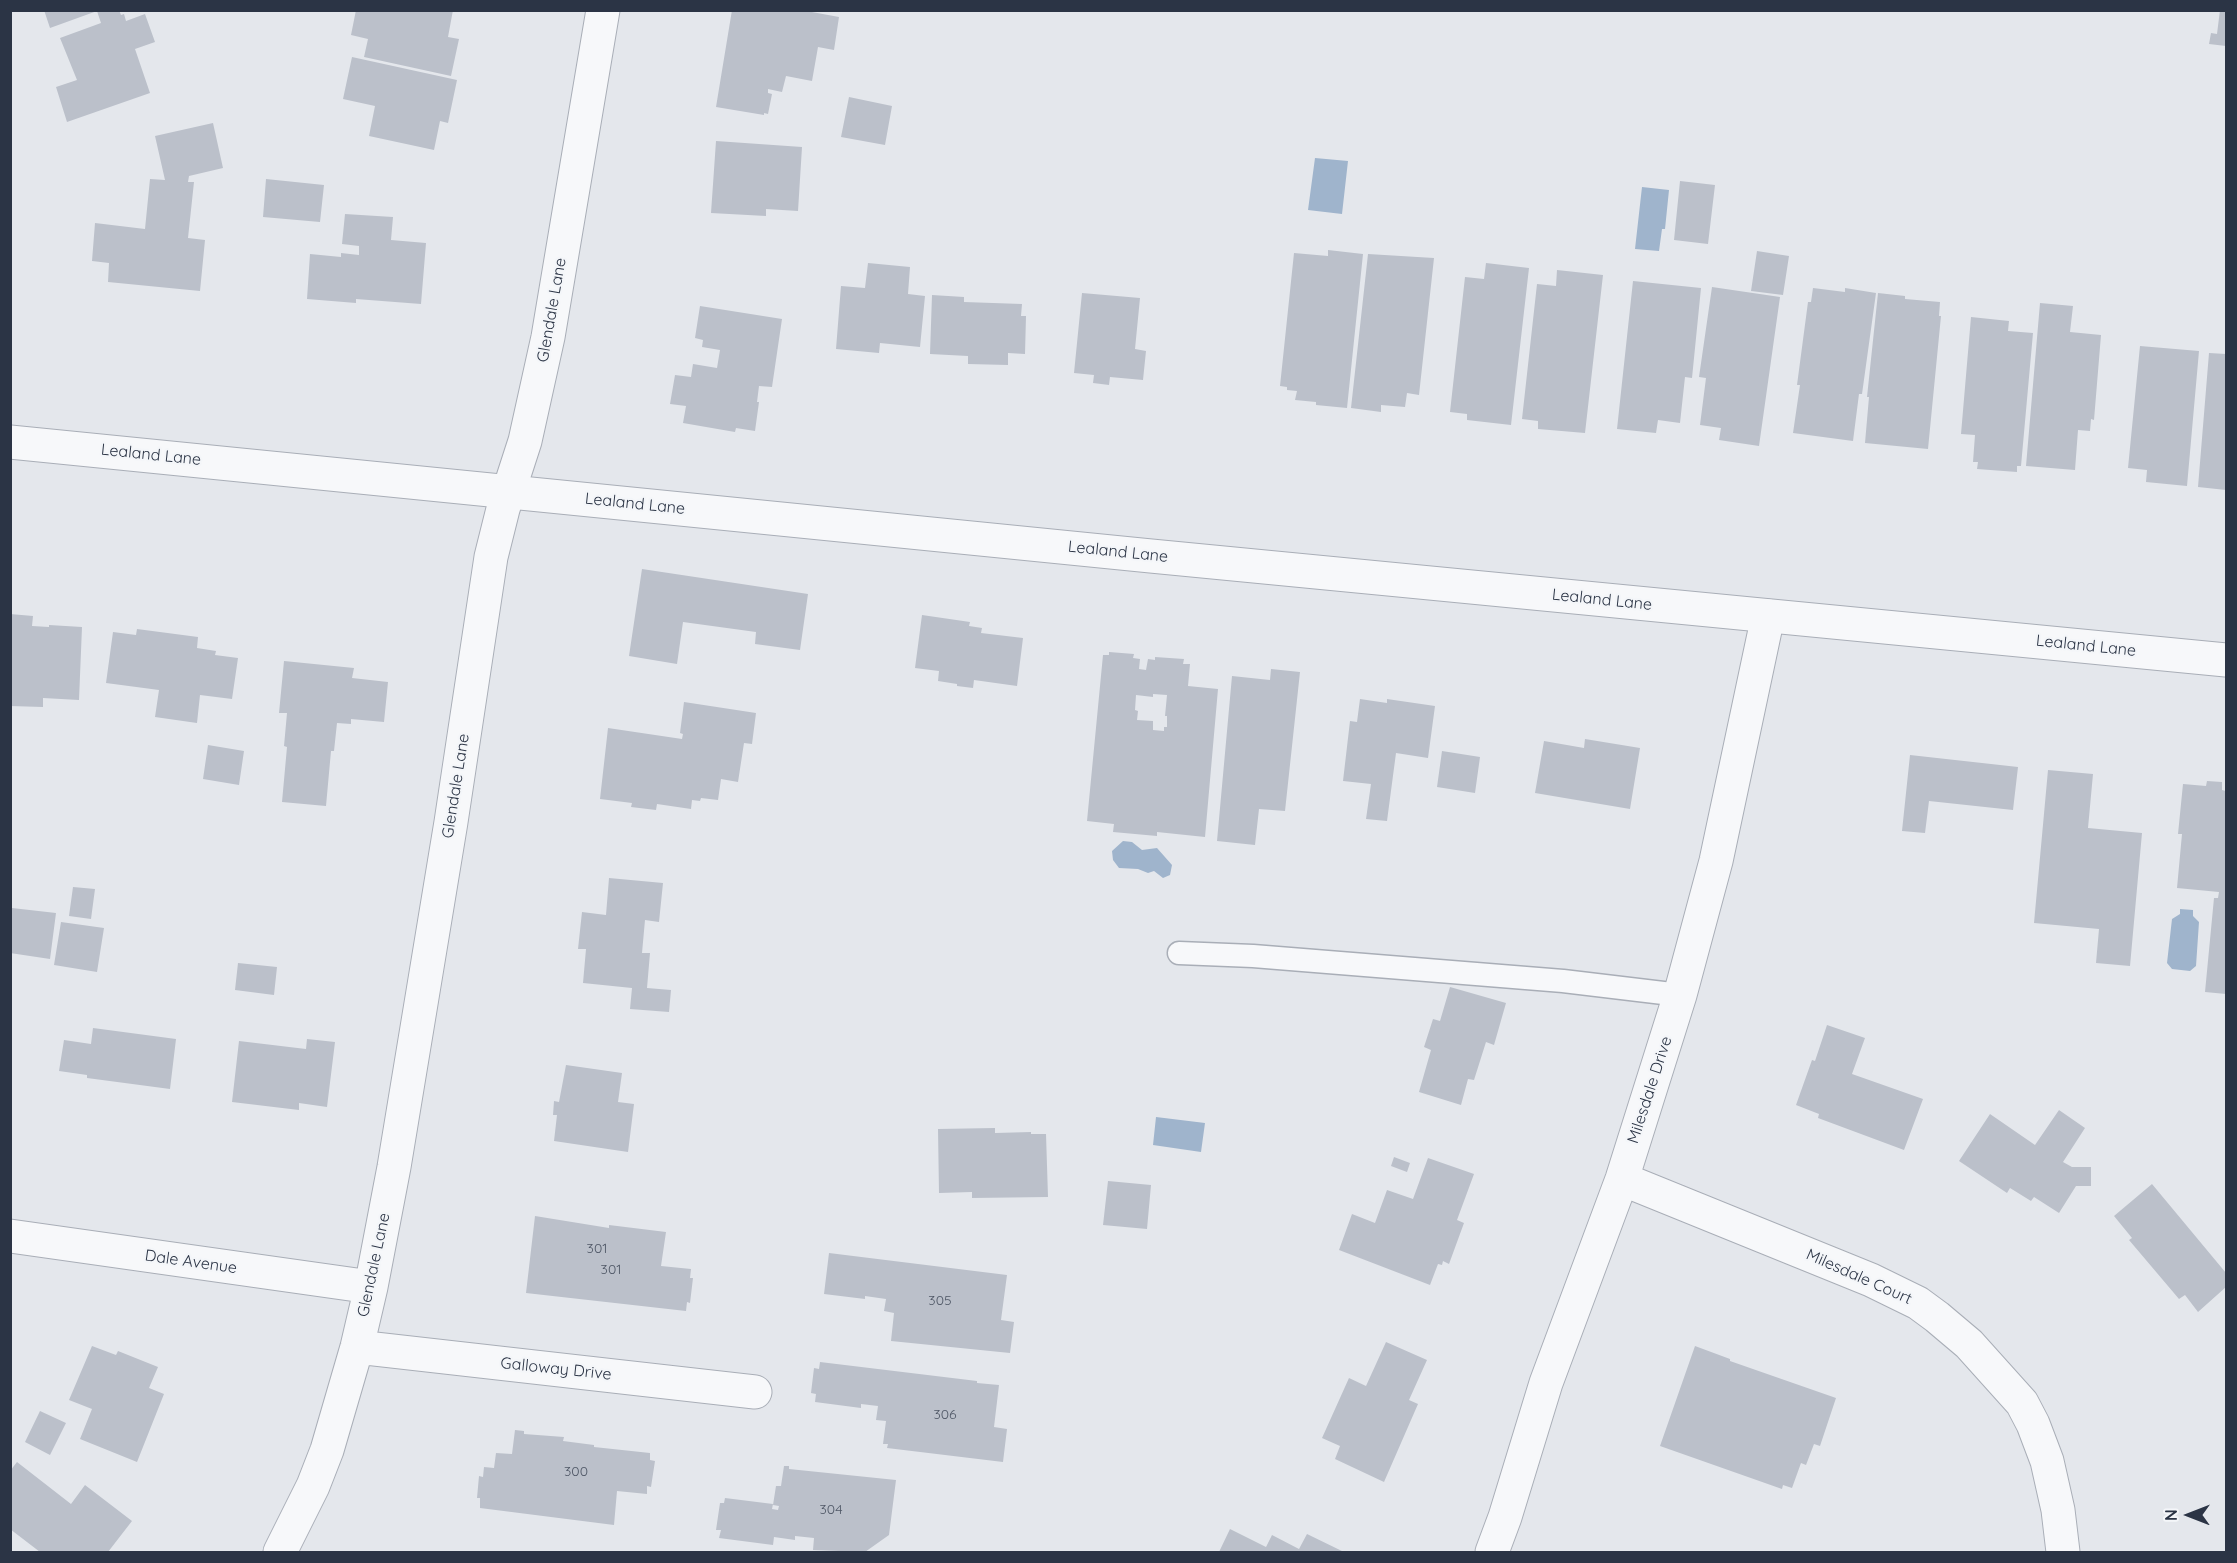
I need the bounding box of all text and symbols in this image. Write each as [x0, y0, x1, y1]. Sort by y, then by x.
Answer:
street label: Glendale Lane [533, 256, 571, 364]
street label: Lealand Lane [100, 440, 202, 470]
street label: Lealand Lane [584, 489, 686, 519]
street label: Lealand Lane [1067, 537, 1169, 567]
street label: Lealand Lane [1551, 585, 1653, 615]
street label: Lealand Lane [2035, 631, 2137, 661]
street label: Glendale Lane [438, 732, 474, 840]
street label: Milesdale Drive [1624, 1034, 1676, 1146]
street label: Glendale Lane [354, 1211, 394, 1319]
house number: 301 [587, 1241, 607, 1257]
street label: Milesdale Court [1803, 1245, 1915, 1309]
street label: Dale Avenue [144, 1246, 238, 1278]
house number: 301 [601, 1262, 621, 1278]
house number: 305 [928, 1293, 952, 1309]
street label: Galloway Drive [499, 1354, 613, 1384]
house number: 306 [933, 1407, 957, 1423]
house number: 300 [564, 1464, 588, 1480]
north arrow [2159, 1485, 2219, 1545]
house number: 304 [819, 1502, 843, 1518]
text: N [2161, 1509, 2181, 1521]

